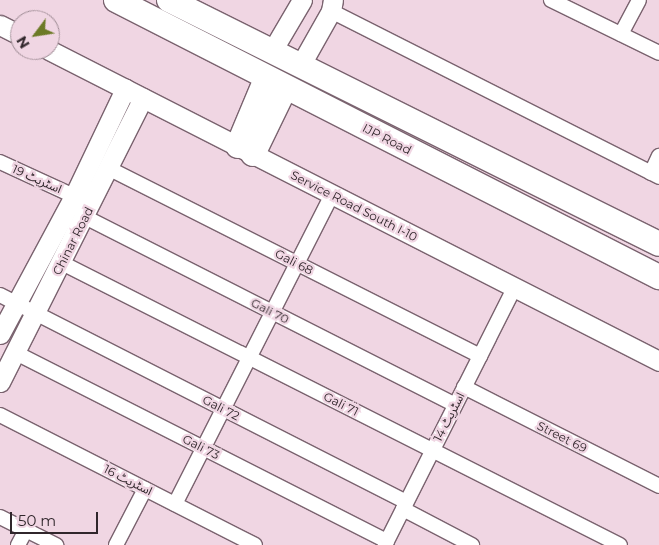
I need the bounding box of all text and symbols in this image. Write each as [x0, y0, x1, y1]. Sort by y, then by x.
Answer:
north arrow [10, 10, 60, 60]
text: N [12, 33, 34, 52]
street label: IJP Road [360, 121, 414, 157]
street label: اسٹریٹ 19 [10, 162, 64, 196]
street label: Service Road South I-10 [288, 168, 420, 244]
street label: Chinar Road [50, 205, 96, 277]
street label: Gali 68 [273, 246, 315, 278]
street label: Gali 70 [249, 295, 291, 327]
street label: Gali 71 [321, 389, 361, 419]
street label: اسٹریٹ 14 [430, 390, 468, 444]
street label: Gali 72 [200, 393, 242, 423]
street label: Street 69 [535, 418, 589, 456]
street label: Gali 73 [180, 432, 222, 462]
street label: اسٹریٹ 16 [101, 462, 155, 498]
scale bar [12, 502, 100, 534]
text: 50 m [18, 511, 56, 530]

